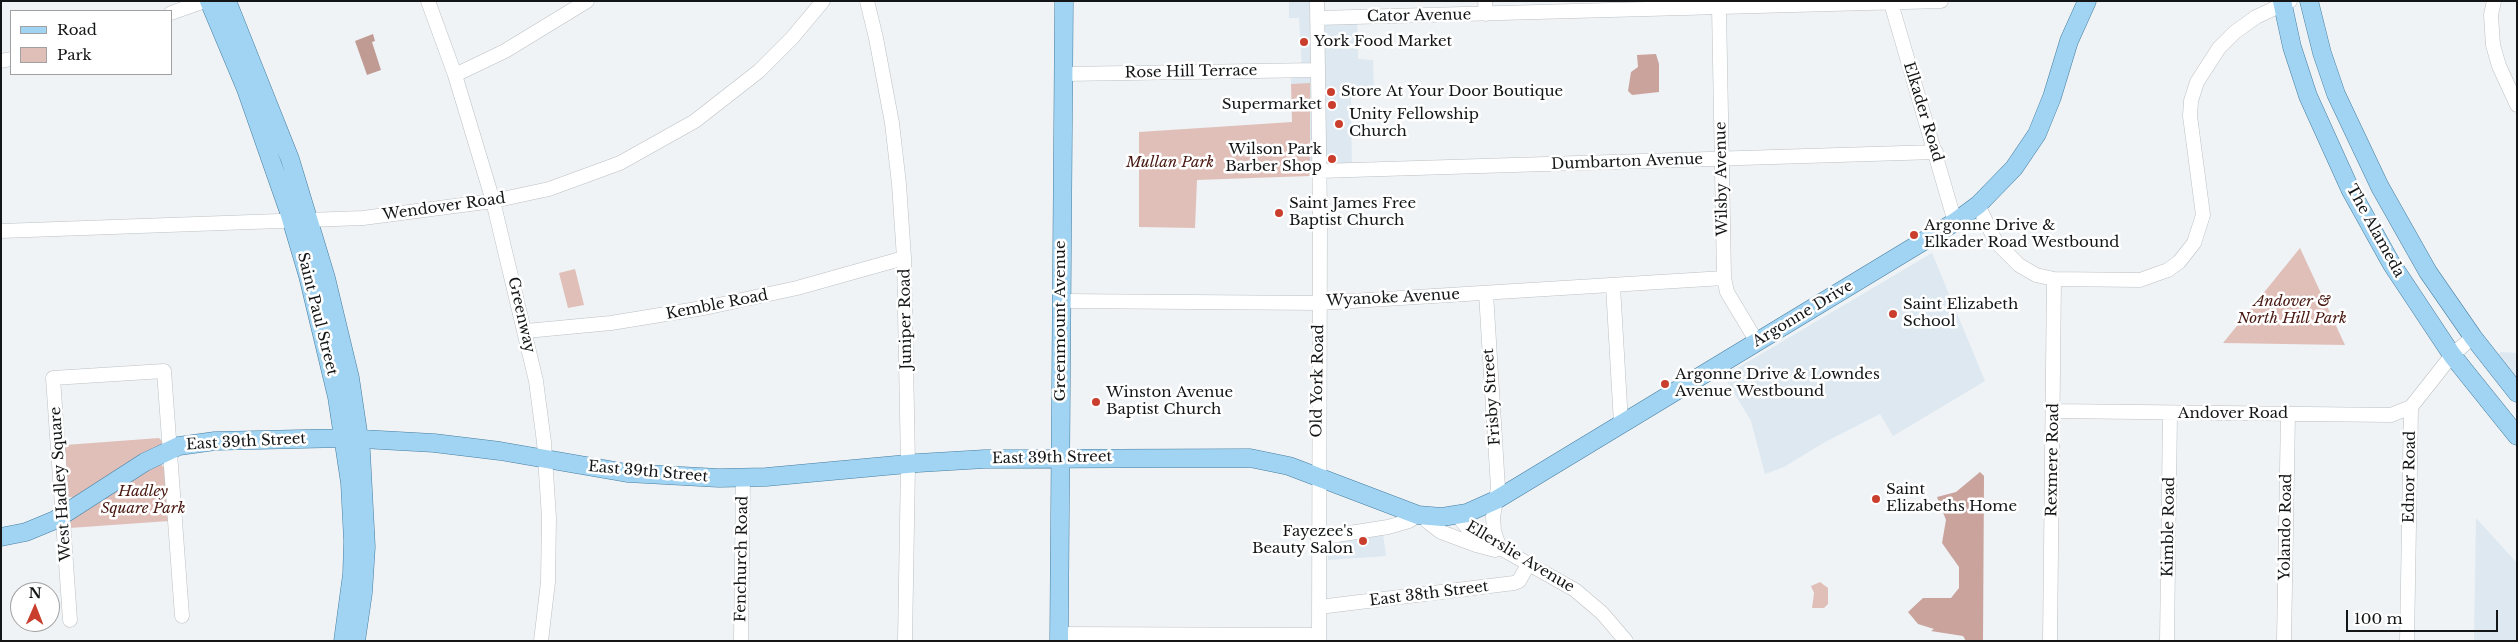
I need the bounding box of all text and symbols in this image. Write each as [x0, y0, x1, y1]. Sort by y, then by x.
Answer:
street label: Cator Avenue [1367, 6, 1471, 26]
legend [10, 10, 172, 75]
text: Road [57, 20, 97, 39]
place label: York Food Market [1314, 33, 1452, 51]
marker: York Food Market [1298, 36, 1310, 48]
text: Park [57, 45, 92, 64]
street label: Elkader Road [1899, 60, 1947, 164]
street label: Rose Hill Terrace [1125, 62, 1257, 82]
place label: Store At Your Door Boutique [1341, 83, 1563, 101]
marker: Store At Your Door Boutique [1325, 86, 1337, 98]
place label: Supermarket [1222, 96, 1322, 114]
marker: Supermarket [1326, 99, 1338, 111]
place label: Unity Fellowship Church [1349, 106, 1479, 141]
marker: Unity Fellowship Church [1333, 118, 1345, 130]
street label: Wilsby Avenue [1712, 121, 1732, 237]
place label: Wilson Park Barber Shop [1225, 141, 1322, 176]
street label: Dumbarton Avenue [1551, 150, 1703, 174]
marker: Wilson Park Barber Shop [1326, 153, 1338, 165]
park label: Mullan Park [1126, 154, 1214, 172]
street label: The Alameda [2342, 182, 2408, 280]
street label: Wendover Road [381, 189, 507, 225]
place label: Saint James Free Baptist Church [1289, 195, 1416, 230]
marker: Saint James Free Baptist Church [1273, 207, 1285, 219]
place label: Argonne Drive & Elkader Road Westbound [1924, 217, 2119, 252]
marker: Argonne Drive & Elkader Road Westbound [1908, 229, 1920, 241]
street label: Greenmount Avenue [1052, 241, 1070, 401]
street label: Saint Paul Street [293, 251, 341, 377]
street label: Juniper Road [896, 268, 916, 370]
street label: Greenway [504, 275, 538, 355]
street label: Argonne Drive [1750, 277, 1856, 351]
street label: Kemble Road [664, 286, 770, 324]
street label: Wyanoke Avenue [1326, 286, 1460, 310]
park label: Andover & North Hill Park [2237, 293, 2347, 328]
place label: Saint Elizabeth School [1903, 296, 2018, 331]
marker: Saint Elizabeth School [1887, 308, 1899, 320]
street label: Old York Road [1308, 324, 1328, 438]
street label: Frisby Street [1480, 348, 1504, 446]
place label: Argonne Drive & Lowndes Avenue Westbound [1675, 366, 1880, 401]
marker: Argonne Drive & Lowndes Avenue Westbound [1659, 378, 1671, 390]
place label: Winston Avenue Baptist Church [1106, 384, 1233, 419]
marker: Winston Avenue Baptist Church [1090, 396, 1102, 408]
street label: Rexmere Road [2043, 403, 2063, 517]
street label: Andover Road [2178, 405, 2288, 423]
street label: West Hadley Square [47, 406, 75, 562]
street label: East 39th Street [185, 430, 307, 454]
street label: Ednor Road [2400, 431, 2420, 523]
street label: East 39th Street [992, 448, 1112, 468]
street label: East 39th Street [587, 458, 709, 486]
street label: Yolando Road [2276, 473, 2296, 581]
street label: Kimble Road [2159, 477, 2179, 577]
place label: Saint Elizabeths Home [1886, 481, 2017, 516]
park label: Hadley Square Park [101, 483, 185, 518]
marker: Saint Elizabeths Home [1870, 493, 1882, 505]
street label: Fenchurch Road [732, 496, 752, 622]
street label: Ellerslie Avenue [1463, 518, 1577, 596]
place label: Fayezee's Beauty Salon [1252, 523, 1353, 558]
marker: Fayezee's Beauty Salon [1357, 535, 1369, 547]
street label: East 38th Street [1368, 578, 1490, 610]
north arrow [10, 582, 60, 632]
text: N [28, 584, 42, 602]
scale bar [2348, 600, 2500, 632]
text: 100 m [2354, 609, 2403, 628]

